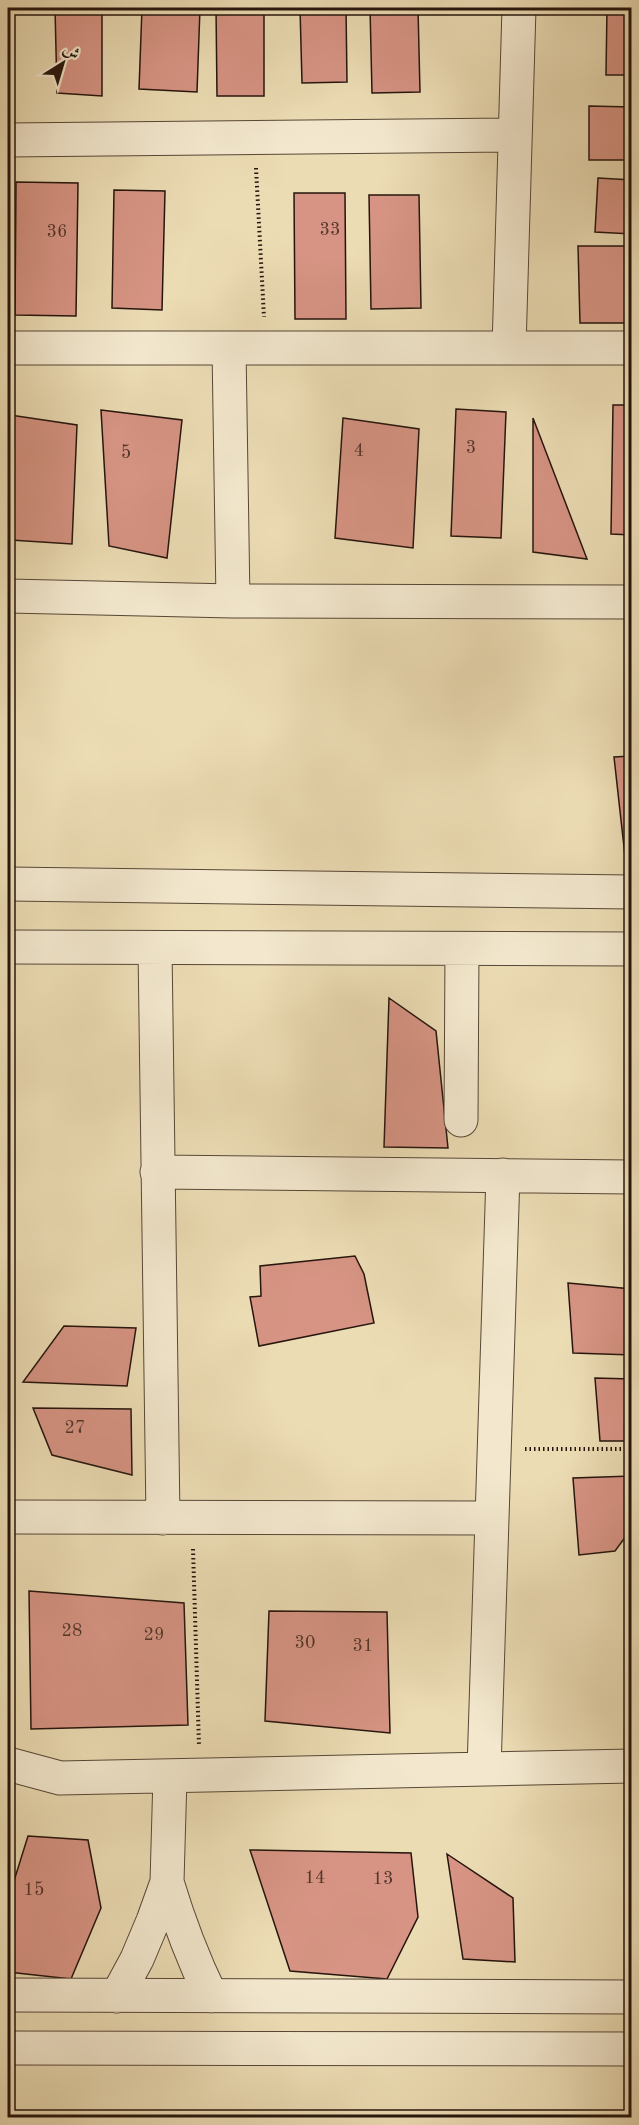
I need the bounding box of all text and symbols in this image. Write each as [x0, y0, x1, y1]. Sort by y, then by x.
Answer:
north arrow [33, 33, 93, 93]
text: ش [60, 41, 82, 64]
house number: 33 [320, 221, 340, 239]
house number: 36 [47, 223, 67, 241]
house number: 3 [466, 439, 476, 457]
house number: 4 [354, 442, 364, 460]
house number: 5 [121, 444, 131, 462]
house number: 27 [65, 1419, 85, 1437]
house number: 28 [62, 1622, 82, 1640]
house number: 29 [144, 1626, 164, 1644]
house number: 30 [295, 1634, 315, 1652]
house number: 31 [353, 1637, 373, 1655]
house number: 14 [305, 1869, 325, 1887]
house number: 13 [373, 1870, 393, 1888]
house number: 15 [24, 1881, 44, 1899]

